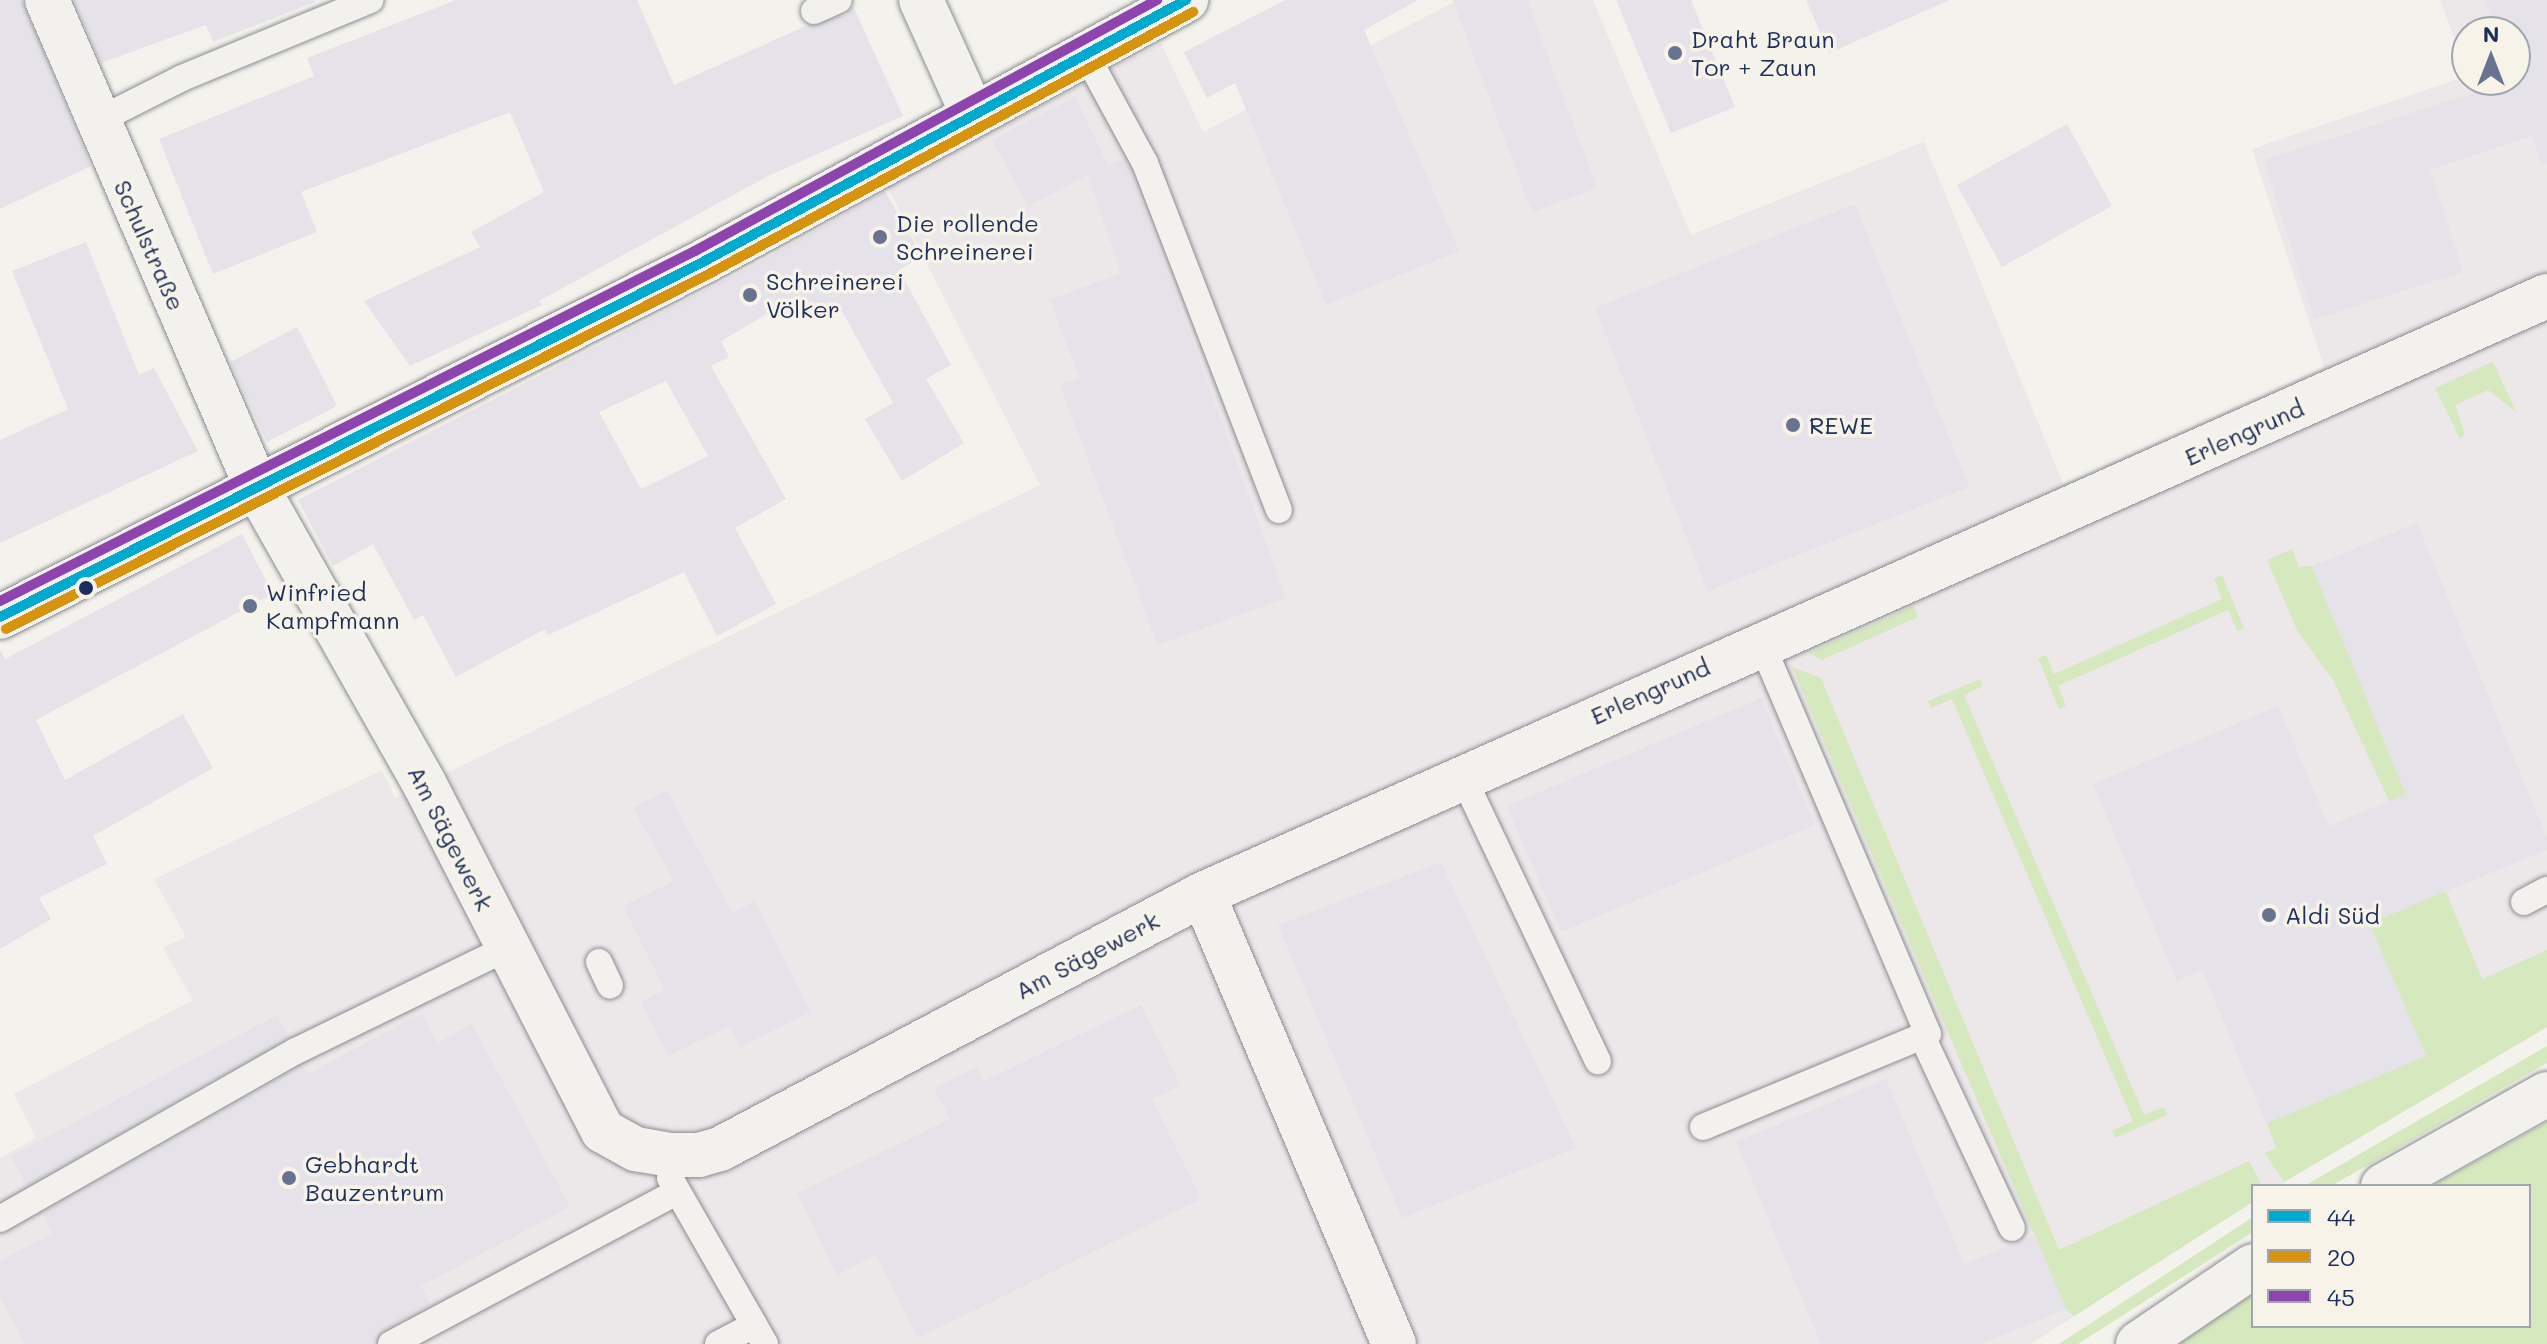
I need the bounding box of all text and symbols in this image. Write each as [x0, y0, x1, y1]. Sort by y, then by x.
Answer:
north arrow [2451, 16, 2531, 96]
text: N [2483, 19, 2499, 48]
place label: Draht Braun Tor + Zaun [1691, 25, 1835, 81]
marker: Draht Braun Tor + Zaun [1666, 44, 1684, 62]
street label: Schulstraße [108, 175, 192, 315]
place label: Die rollende Schreinerei [896, 209, 1039, 265]
marker: Die rollende Schreinerei [871, 228, 889, 246]
place label: Schreinerei Völker [766, 267, 904, 323]
marker: Schreinerei Völker [741, 286, 759, 304]
street label: Erlengrund [2180, 393, 2308, 471]
place label: REWE [1809, 411, 1873, 439]
marker: REWE [1784, 416, 1802, 434]
place label: Winfried Kampfmann [266, 578, 399, 634]
unlabelled marker [78, 580, 94, 596]
marker: Winfried Kampfmann [241, 597, 259, 615]
street label: Erlengrund [1586, 652, 1714, 730]
street label: Am Sägewerk [402, 761, 500, 915]
place label: Aldi Süd [2285, 901, 2380, 929]
street label: Am Sägewerk [1010, 905, 1164, 1005]
marker: Aldi Süd [2260, 906, 2278, 924]
place label: Gebhardt Bauzentrum [305, 1150, 444, 1206]
marker: Gebhardt Bauzentrum [280, 1169, 298, 1187]
legend [2251, 1184, 2531, 1328]
text: 44 [2327, 1201, 2355, 1232]
text: 20 [2327, 1241, 2355, 1272]
text: 45 [2327, 1281, 2355, 1312]

